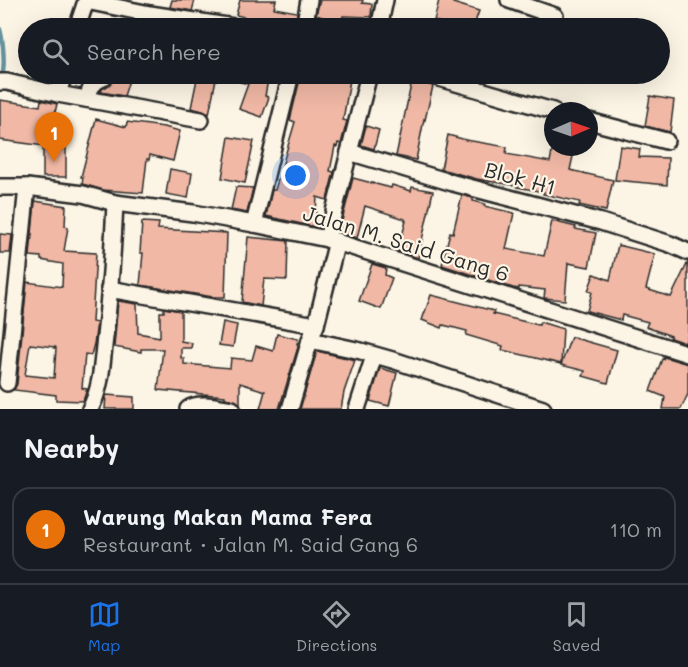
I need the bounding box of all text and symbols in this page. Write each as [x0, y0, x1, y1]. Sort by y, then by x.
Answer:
search box [18, 18, 670, 84]
icon: search [39, 35, 72, 68]
text: Search here [87, 37, 221, 66]
north arrow [544, 102, 598, 156]
pin: 1 [34, 112, 74, 162]
street label: Blok H1 [482, 155, 559, 200]
your location [281, 161, 310, 190]
street label: Jalan M. Said Gang 6 [300, 198, 513, 287]
text: Nearby [24, 431, 119, 465]
text: Warung Makan Mama Fera [83, 502, 373, 531]
text: 1 [41, 516, 50, 542]
text: 110 m [609, 516, 662, 542]
text: Restaurant · Jalan M. Said Gang 6 [83, 531, 418, 557]
tab: Map [88, 598, 121, 655]
tab: Directions [296, 598, 377, 655]
tab: Saved [553, 598, 600, 655]

